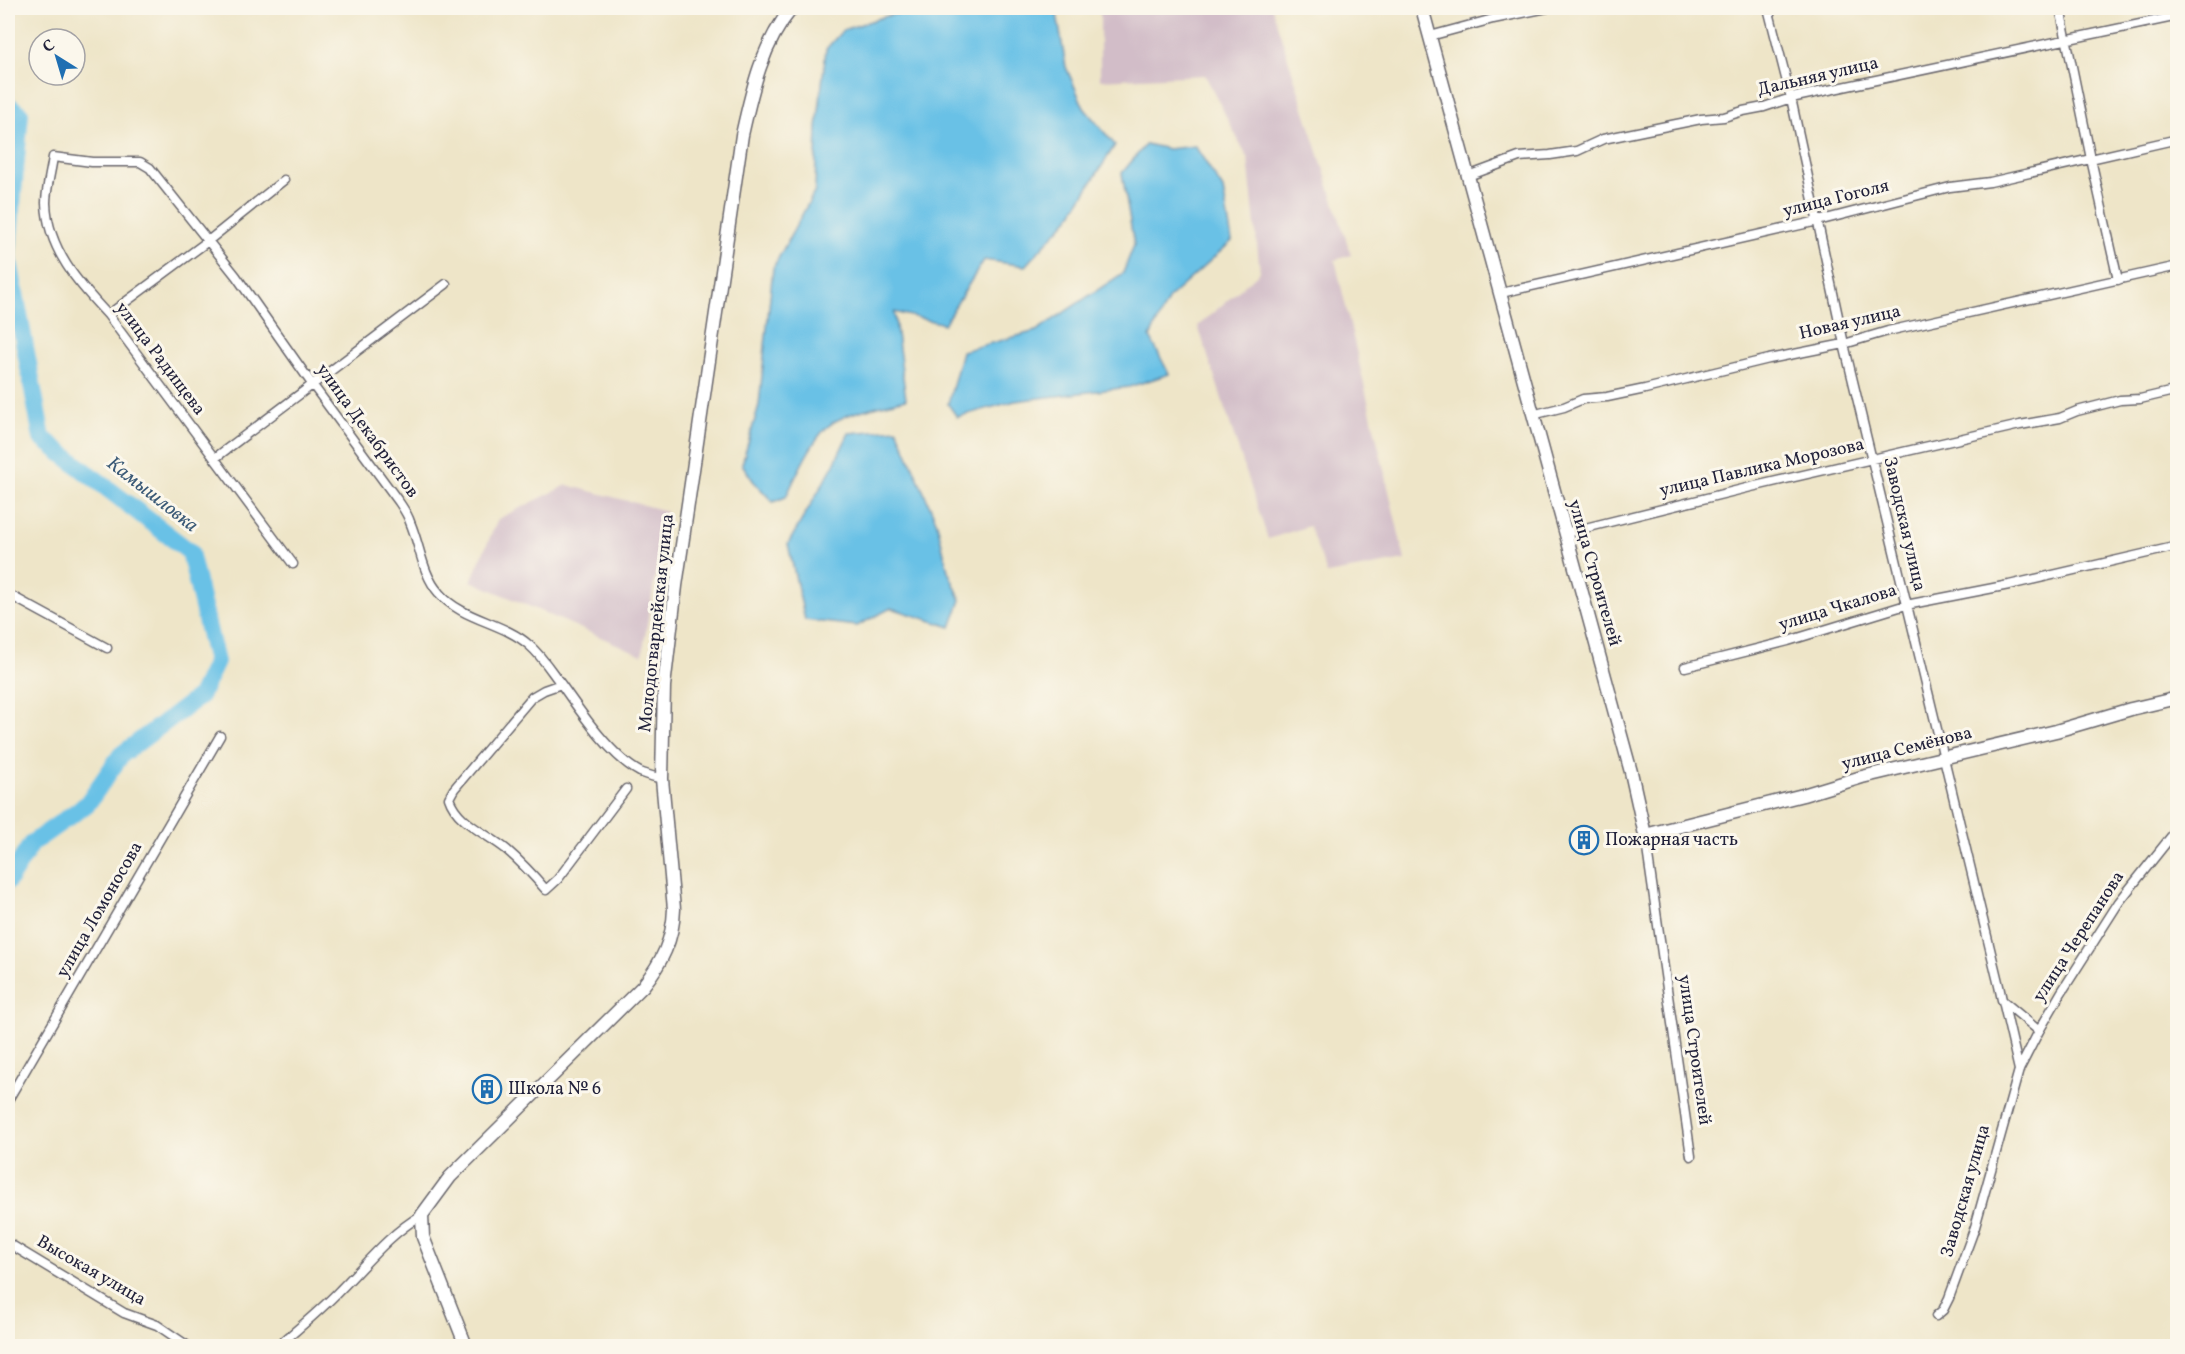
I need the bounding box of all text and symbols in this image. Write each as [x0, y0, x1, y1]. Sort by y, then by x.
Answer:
north arrow [27, 27, 87, 87]
text: С [38, 35, 60, 59]
street label: Дальняя улица [1755, 51, 1881, 103]
street label: улица Гоголя [1780, 174, 1892, 224]
street label: улица Радищева [109, 297, 211, 421]
street label: Новая улица [1797, 299, 1903, 347]
street label: улица Декабристов [310, 359, 424, 503]
street label: улица Павлика Морозова [1657, 432, 1867, 504]
water label: Камышловка [100, 450, 204, 540]
street label: Заводская улица [1876, 454, 1932, 594]
street label: улица Строителей [1561, 497, 1627, 649]
street label: Молодогвардейская улица [633, 512, 681, 734]
street label: улица Чкалова [1776, 578, 1900, 638]
street label: улица Семёнова [1839, 721, 1975, 777]
building icon: Пожарная часть [1568, 824, 1600, 856]
place label: Пожарная часть [1605, 828, 1738, 853]
street label: улица Ломоносова [51, 837, 149, 983]
street label: улица Черепанова [2027, 867, 2131, 1007]
street label: улица Строителей [1671, 973, 1717, 1127]
building icon: Школа № 6 [471, 1073, 503, 1105]
place label: Школа № 6 [508, 1077, 601, 1102]
street label: Заводская улица [1935, 1122, 1997, 1260]
street label: Высокая улица [32, 1230, 150, 1313]

